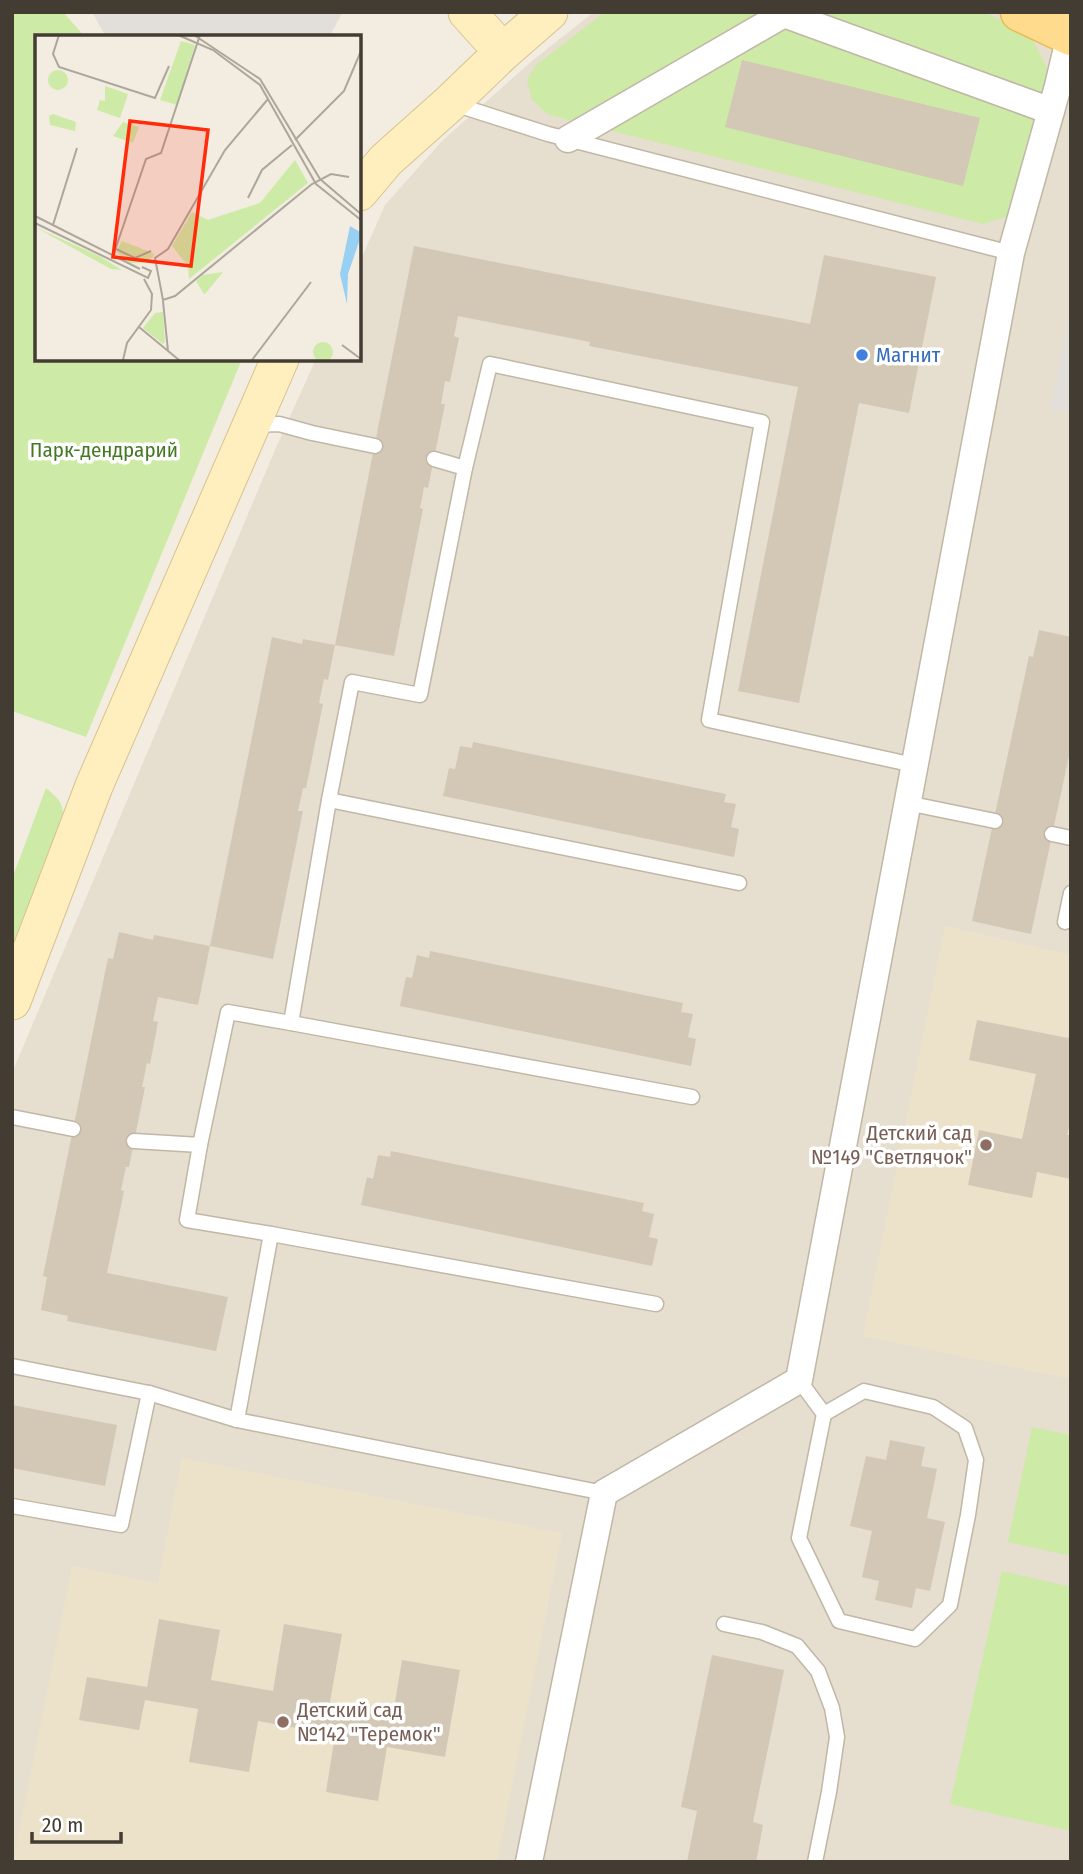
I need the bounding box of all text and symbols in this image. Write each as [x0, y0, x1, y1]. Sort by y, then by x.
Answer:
inset map [35, 35, 360, 360]
place label: Магнит [876, 342, 941, 368]
marker: Магнит [854, 347, 870, 363]
park label: Парк-дендрарий [30, 437, 178, 463]
place label: Детский сад №149 "Светлячок" [811, 1120, 972, 1170]
marker: Детский сад №149 "Светлячок" [978, 1137, 994, 1153]
place label: Детский сад №142 "Теремок" [296, 1697, 441, 1747]
marker: Детский сад №142 "Теремок" [275, 1714, 291, 1730]
scale bar [32, 1800, 121, 1844]
text: 20 m [42, 1812, 83, 1838]

